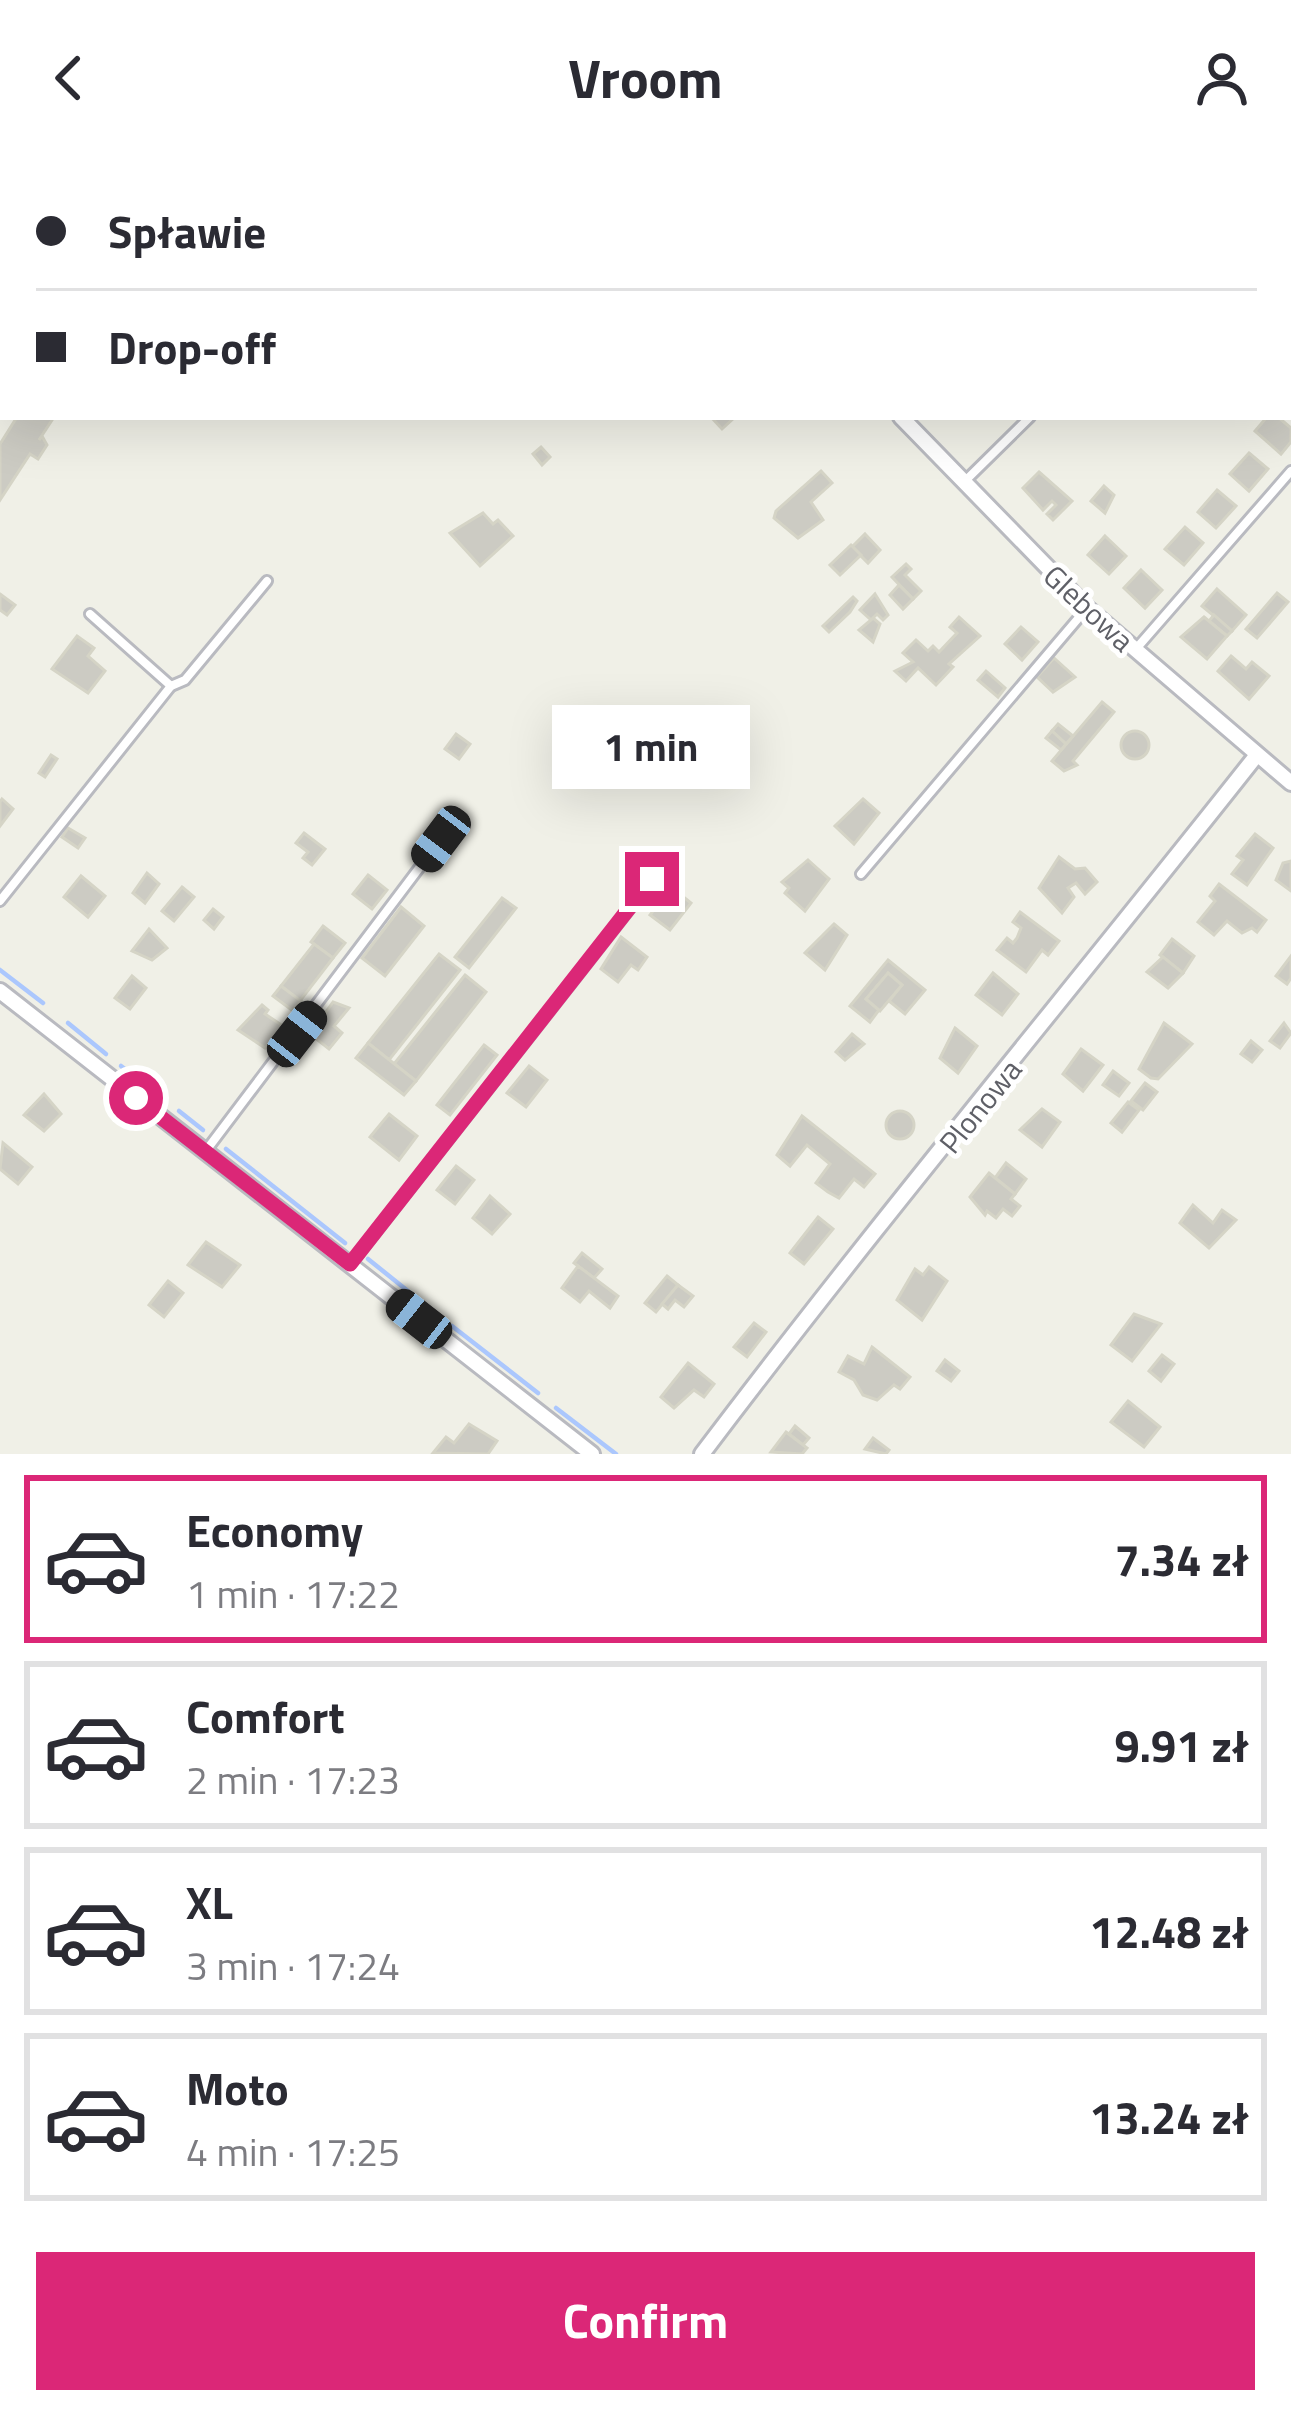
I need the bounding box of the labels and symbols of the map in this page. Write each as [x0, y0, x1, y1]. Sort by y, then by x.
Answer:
street label: Glebowa [1033, 554, 1145, 662]
callout: 1 min [553, 705, 751, 789]
car [405, 799, 477, 879]
route end [625, 852, 679, 906]
car [261, 995, 333, 1073]
street label: Plonowa [927, 1049, 1033, 1163]
route start [109, 1071, 163, 1125]
car [380, 1283, 458, 1355]

